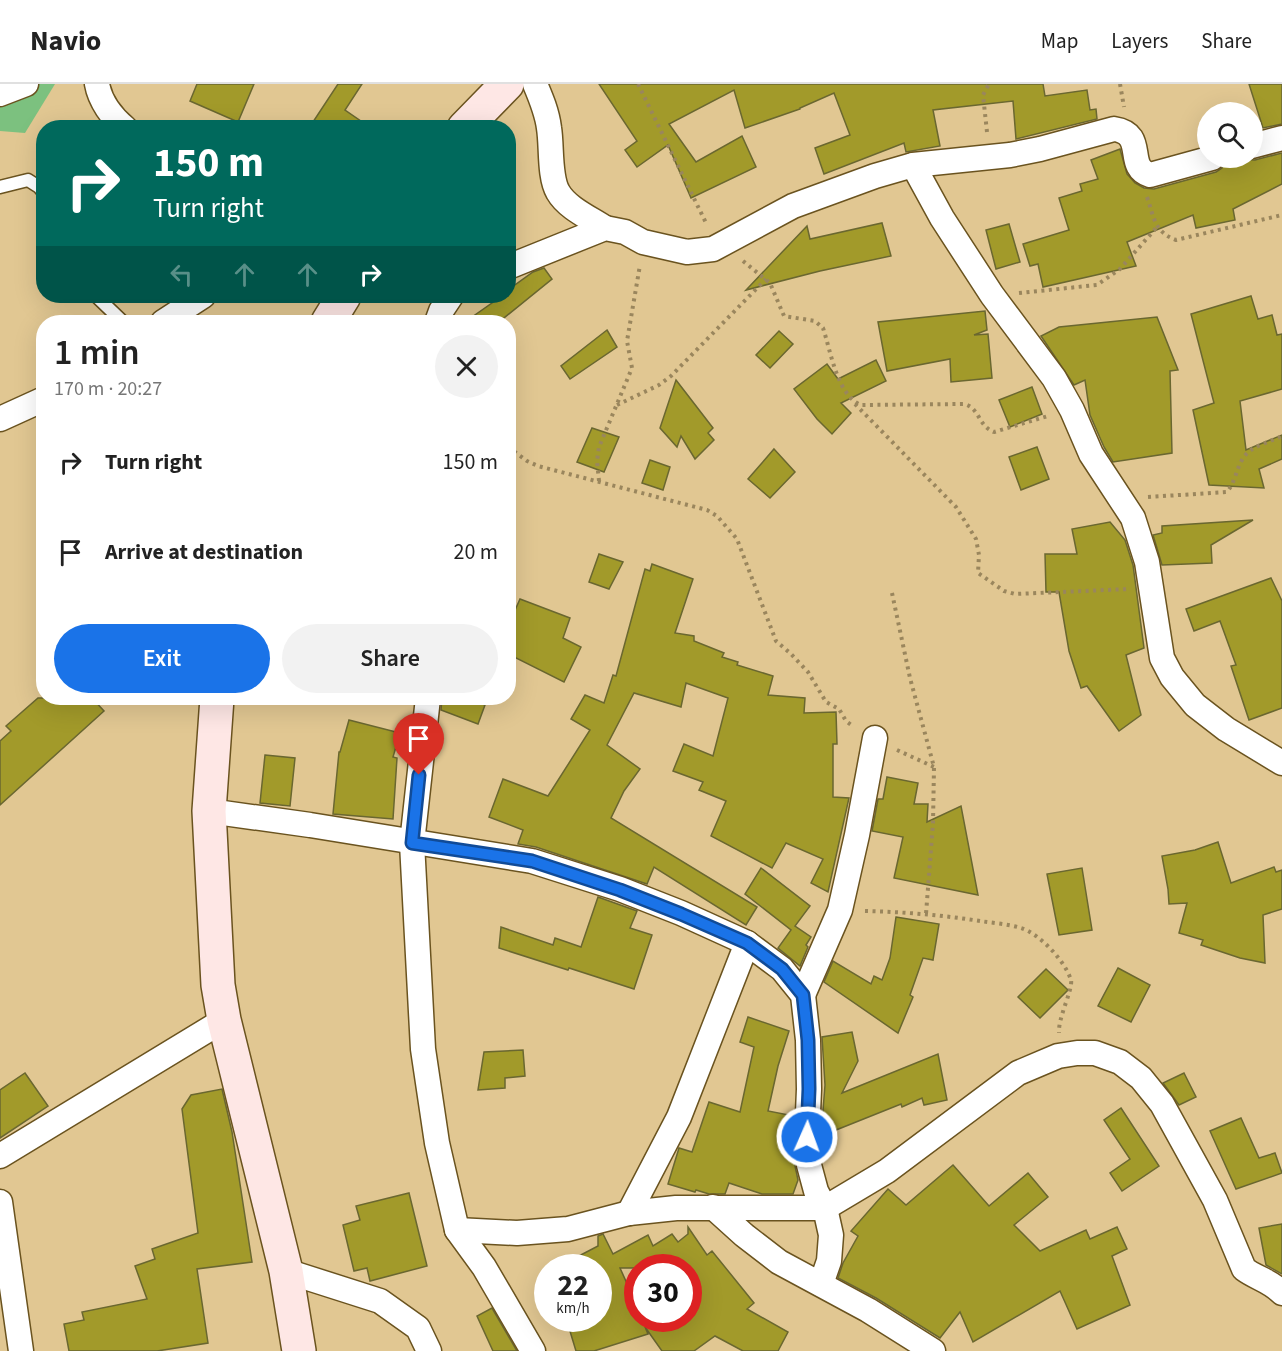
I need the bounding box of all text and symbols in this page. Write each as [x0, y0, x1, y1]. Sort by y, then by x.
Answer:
text: Navio [30, 21, 101, 61]
text: Map [1041, 26, 1078, 56]
text: Layers [1111, 26, 1168, 56]
text: Share [1201, 26, 1252, 56]
map controls [1197, 102, 1263, 168]
button: search [1197, 102, 1263, 168]
text: 150 m [153, 133, 264, 193]
icon: right [54, 144, 132, 222]
text: Turn right [153, 189, 264, 228]
icon: left [165, 258, 198, 291]
icon: ahead [228, 258, 261, 291]
icon: ahead [291, 258, 324, 291]
icon: right [354, 258, 387, 291]
text: 1 min [54, 327, 140, 378]
button: close [435, 335, 498, 398]
text: 170 m · 20:27 [54, 375, 162, 403]
icon: right [54, 446, 87, 479]
text: Turn right [105, 446, 202, 478]
text: 150 m [443, 446, 498, 478]
icon: arrive [54, 536, 87, 569]
text: Arrive at destination [105, 536, 303, 568]
text: 20 m [453, 536, 498, 568]
button: Exit [54, 624, 270, 693]
button: Share [282, 624, 498, 693]
pin [393, 713, 444, 775]
icon: arrive [402, 722, 435, 755]
position arrow [775, 1105, 839, 1169]
speed limit sign: 30 [624, 1254, 702, 1332]
text: 22 [557, 1264, 589, 1307]
text: km/h [556, 1298, 590, 1319]

